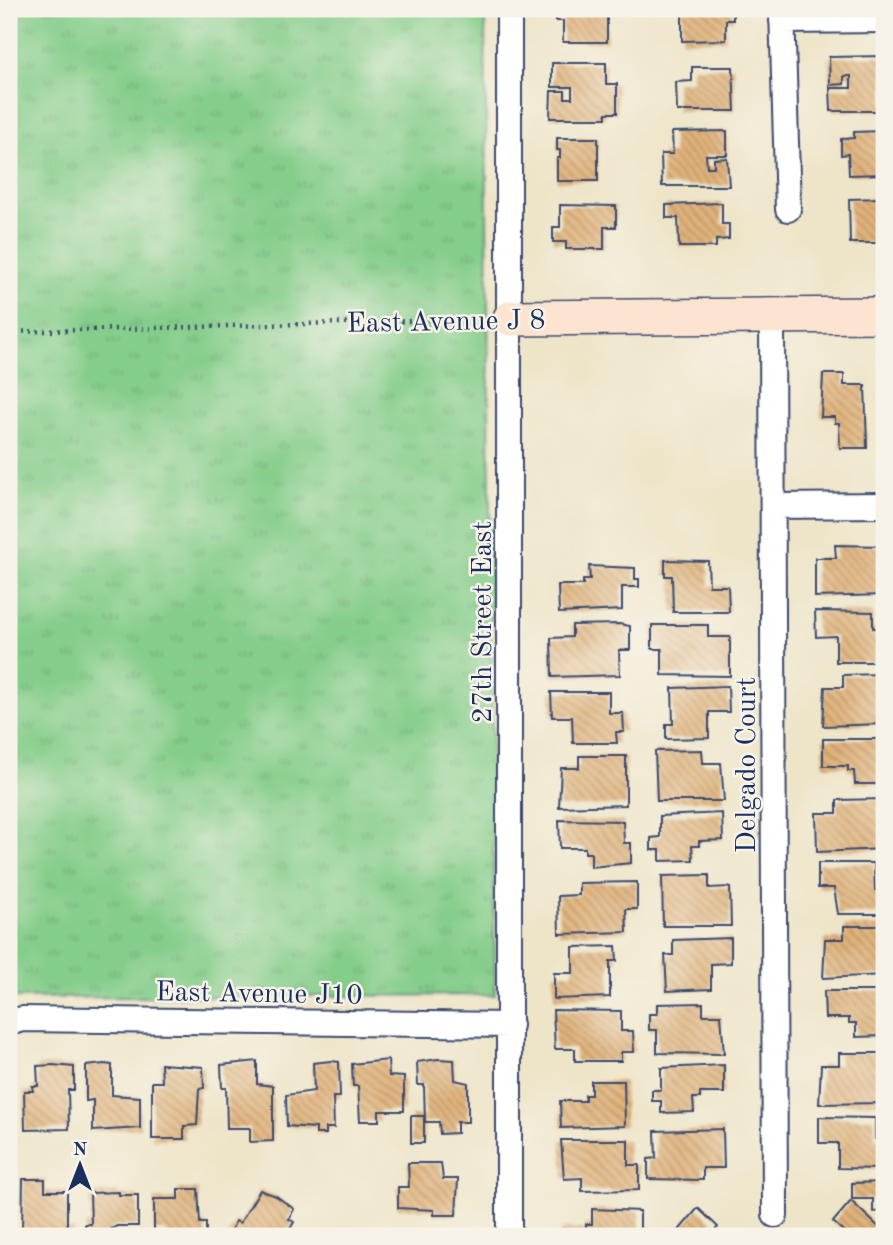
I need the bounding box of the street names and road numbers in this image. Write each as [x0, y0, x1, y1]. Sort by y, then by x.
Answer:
street label: East Avenue J 8 [346, 307, 546, 339]
street label: 27th Street East [470, 521, 498, 723]
street label: Delgado Court [734, 677, 762, 853]
street label: East Avenue J10 [155, 979, 363, 1011]

